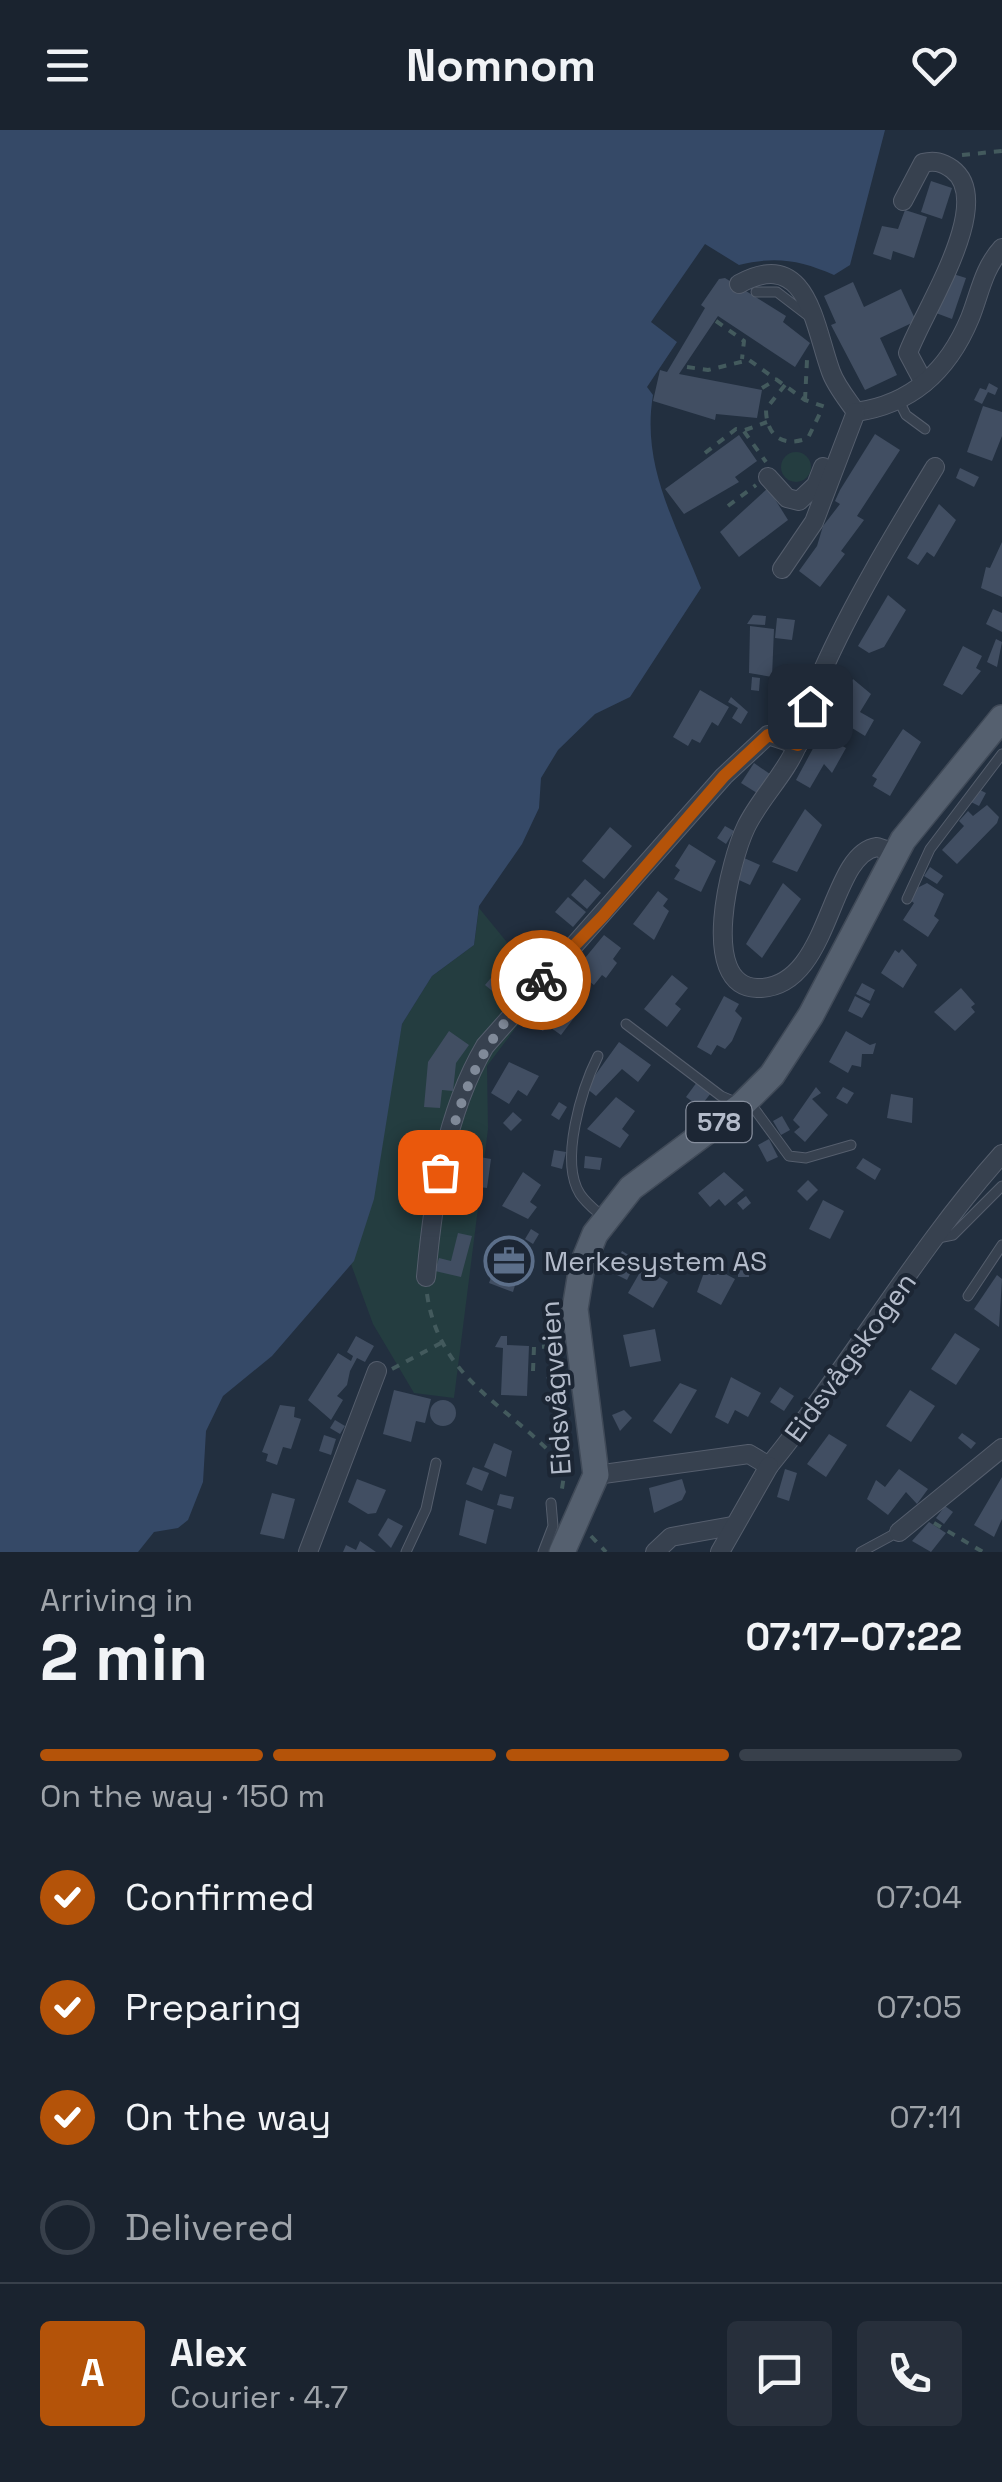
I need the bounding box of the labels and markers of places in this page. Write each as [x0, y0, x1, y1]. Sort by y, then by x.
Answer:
pin [768, 664, 853, 749]
pin [398, 1130, 483, 1215]
office icon: Merkesystem AS [483, 1235, 535, 1287]
place label: Merkesystem AS [544, 1243, 767, 1279]

